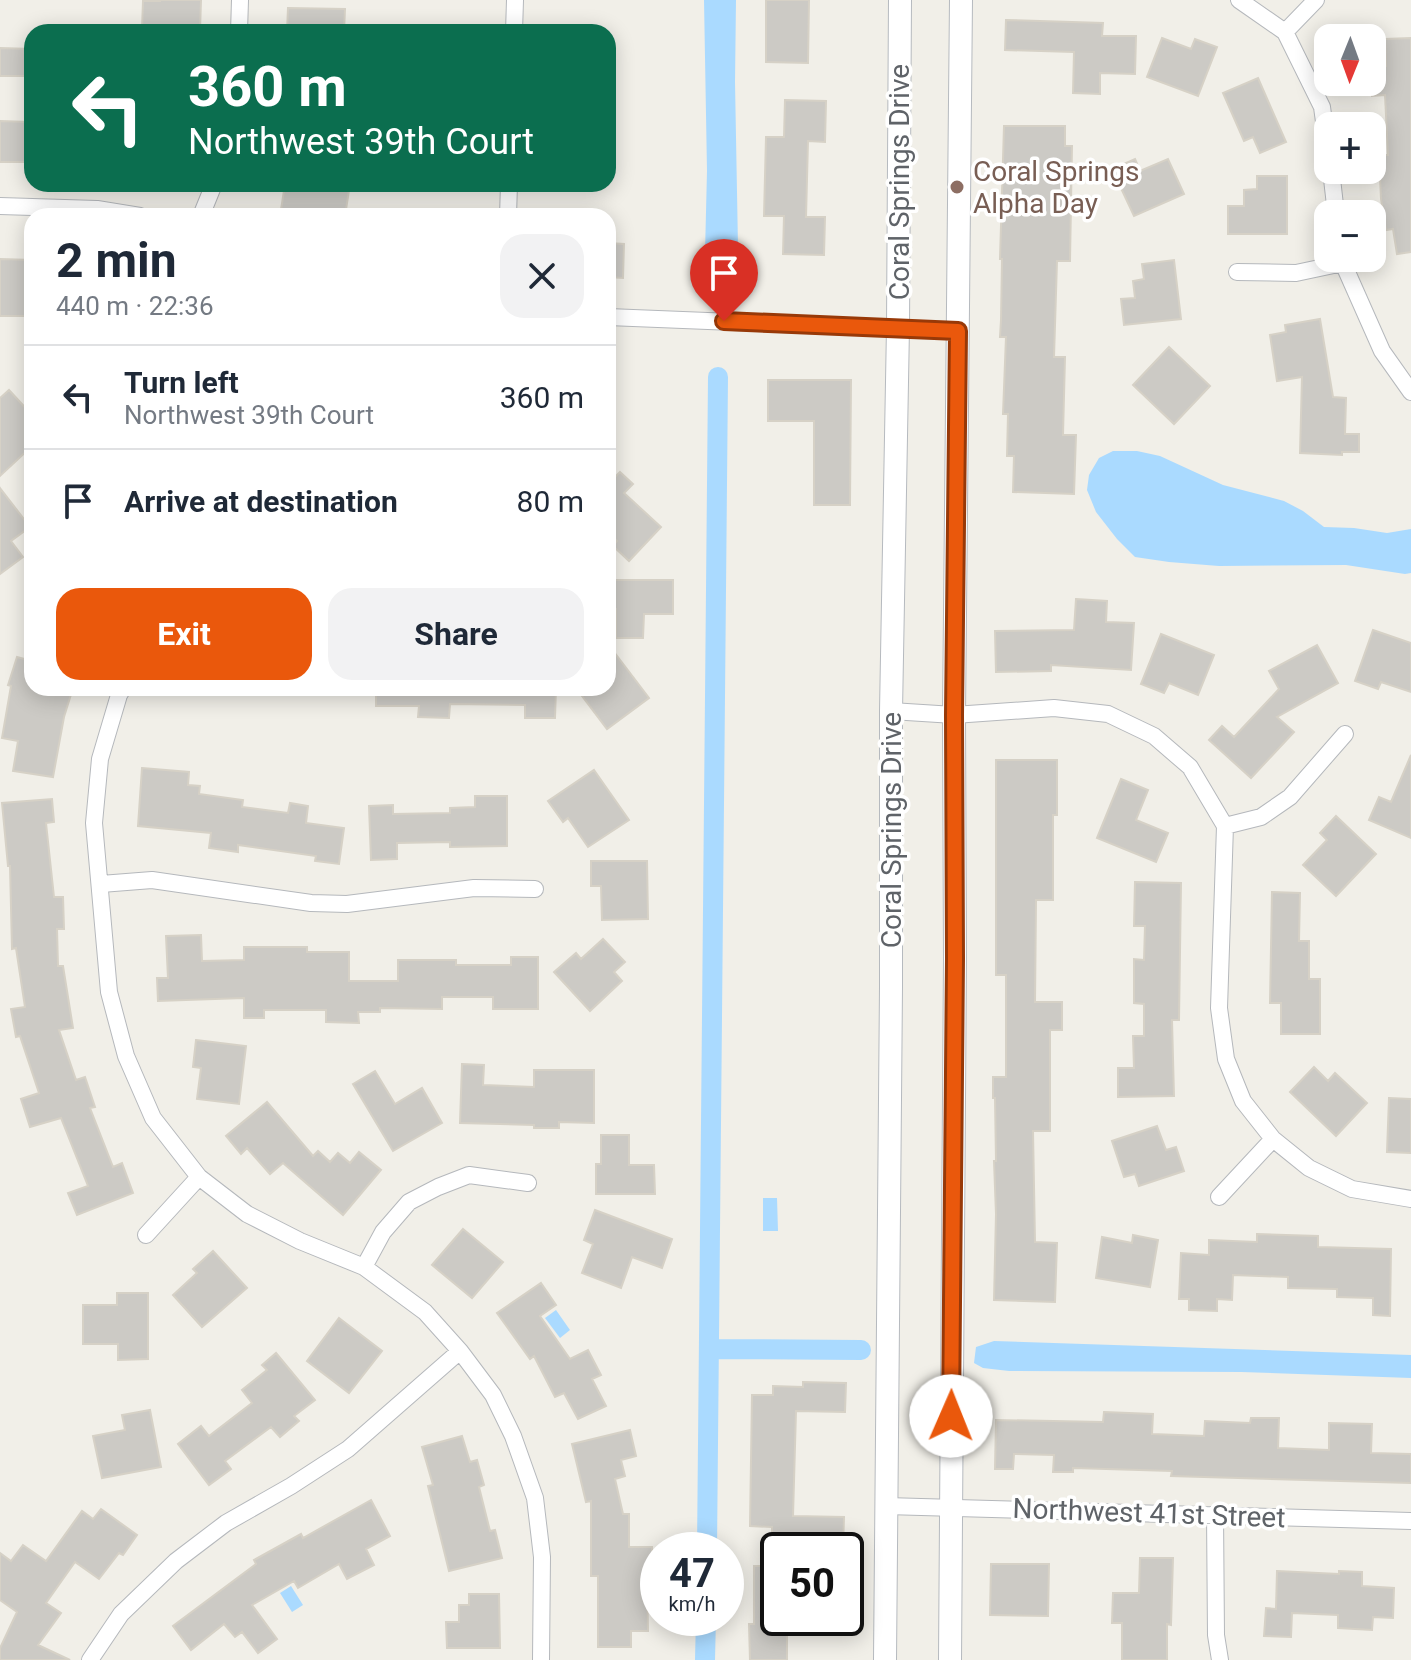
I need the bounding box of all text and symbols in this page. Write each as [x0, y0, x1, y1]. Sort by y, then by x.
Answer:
north arrow [1314, 24, 1386, 96]
map controls [1314, 24, 1386, 272]
text: 360 m [188, 54, 347, 120]
icon: left [56, 56, 160, 160]
street label: Coral Springs Drive [883, 64, 916, 300]
button: + [1314, 112, 1386, 184]
text: Northwest 39th Court [188, 121, 534, 163]
place label: Coral Springs Alpha Day [973, 155, 1139, 220]
marker: Coral Springs Alpha Day [948, 178, 966, 196]
button: − [1314, 200, 1386, 272]
text: 2 min [56, 232, 177, 289]
button: close [500, 234, 584, 318]
pin [690, 239, 758, 321]
icon: arrive [702, 251, 746, 295]
text: 440 m · 22:36 [56, 291, 214, 321]
text: Turn left [124, 365, 239, 400]
icon: left [56, 375, 100, 419]
text: 360 m [500, 380, 584, 415]
text: Northwest 39th Court [124, 400, 374, 430]
icon: arrive [56, 479, 100, 523]
text: Arrive at destination [124, 484, 398, 519]
text: 80 m [517, 484, 584, 519]
button: Exit [56, 588, 312, 680]
button: Share [328, 588, 584, 680]
street label: Coral Springs Drive [875, 712, 908, 948]
position arrow [909, 1374, 993, 1458]
street label: Northwest 41st Street [1012, 1492, 1286, 1534]
speed limit sign: 50 [760, 1532, 864, 1636]
text: 47 [669, 1550, 715, 1597]
text: km/h [669, 1592, 715, 1616]

